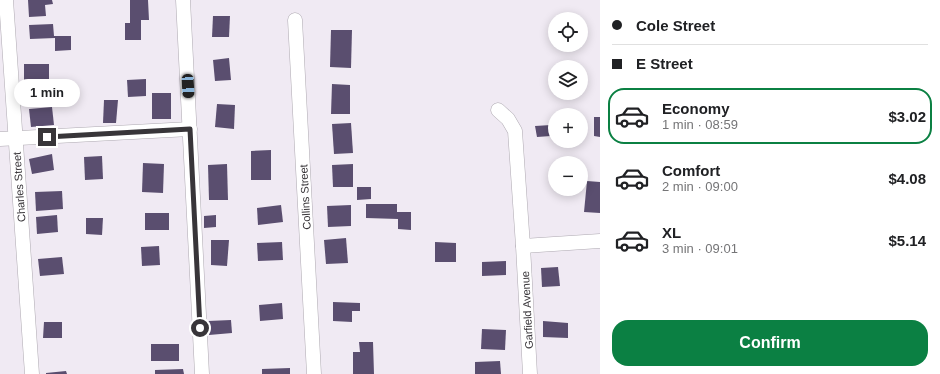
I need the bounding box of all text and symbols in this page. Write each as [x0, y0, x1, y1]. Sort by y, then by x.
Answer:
map controls [548, 12, 588, 196]
button: locate [548, 12, 588, 52]
text: Cole Street [636, 17, 715, 34]
text: E Street [636, 55, 693, 72]
button: layers [548, 60, 588, 100]
car [181, 74, 195, 98]
callout: 1 min [14, 79, 80, 107]
text: 1 min [30, 85, 64, 100]
icon: car [614, 98, 650, 134]
text: Economy [662, 100, 730, 117]
button: + [548, 108, 588, 148]
text: $3.02 [888, 108, 926, 125]
text: 1 min · 08:59 [662, 117, 738, 132]
route end [38, 128, 56, 146]
street label: Charles Street [11, 152, 27, 222]
button: − [548, 156, 588, 196]
icon: car [614, 160, 650, 196]
text: Comfort [662, 162, 720, 179]
street label: Collins Street [297, 164, 313, 230]
text: $4.08 [888, 170, 926, 187]
text: 2 min · 09:00 [662, 179, 738, 194]
icon: car [614, 222, 650, 258]
text: XL [662, 224, 681, 241]
text: $5.14 [888, 232, 926, 249]
text: 3 min · 09:01 [662, 241, 738, 256]
street label: Garfield Avenue [519, 271, 535, 349]
route start [191, 319, 209, 337]
button: Confirm [612, 320, 928, 366]

